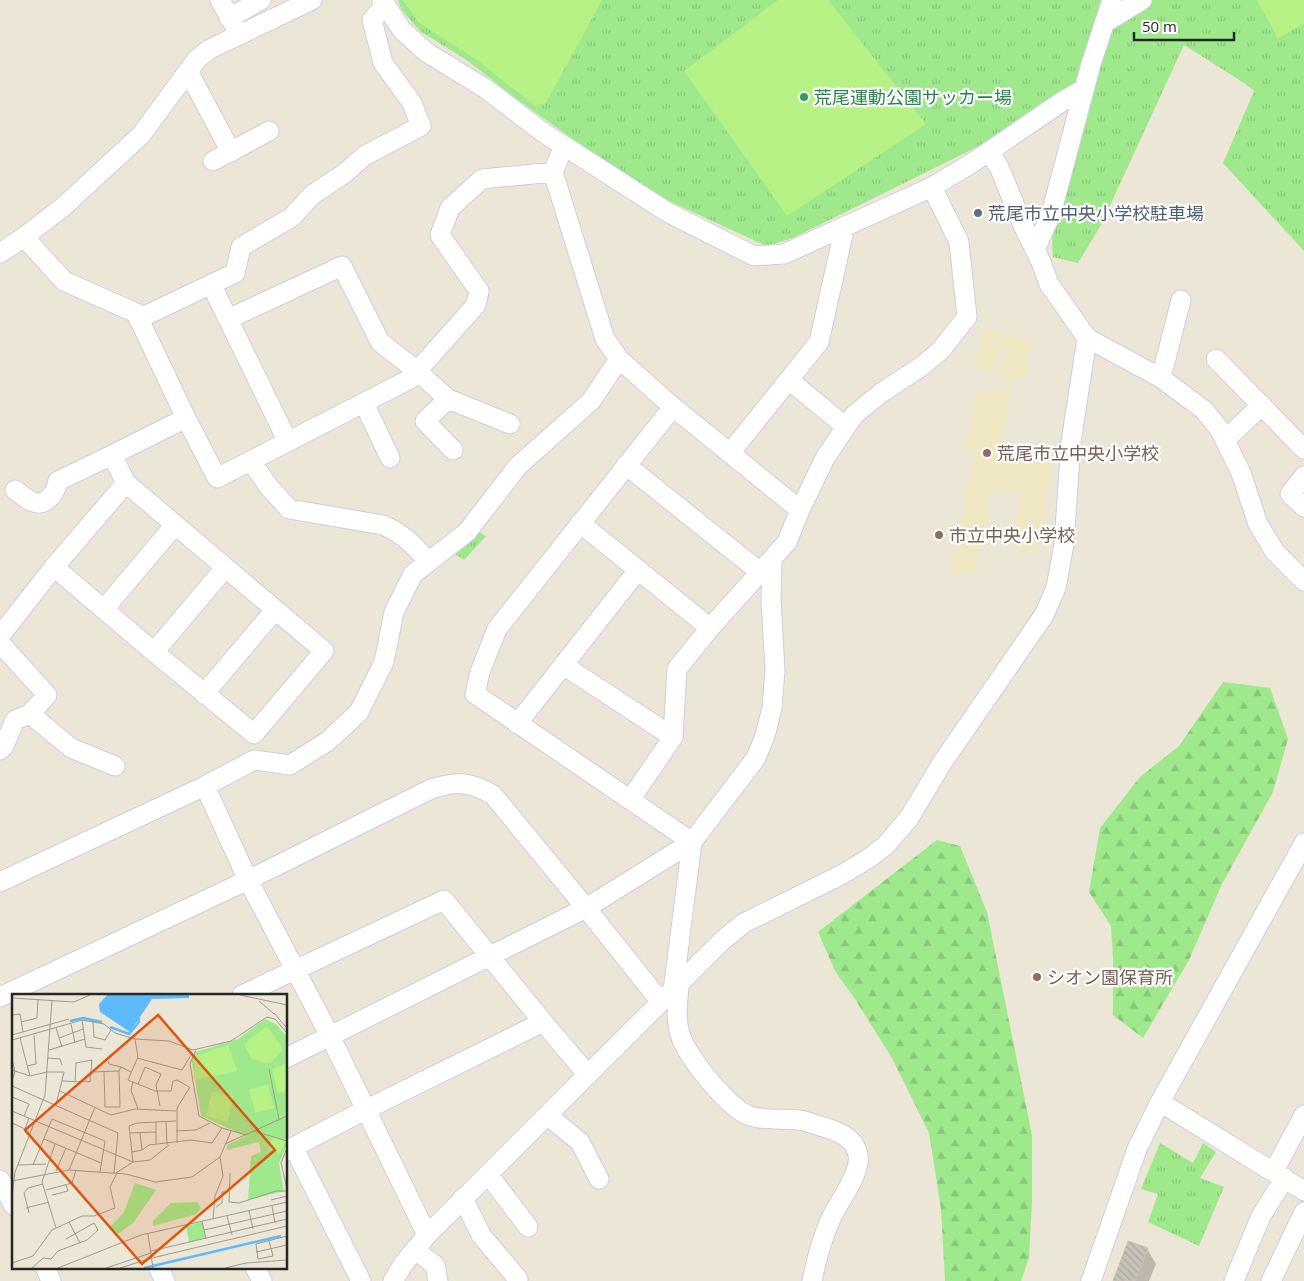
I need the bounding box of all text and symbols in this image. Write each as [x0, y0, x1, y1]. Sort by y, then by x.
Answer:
scale bar [1134, 10, 1234, 42]
text: 50 m [1142, 16, 1177, 36]
place label: 荒尾運動公園サッカー場 [814, 85, 1012, 109]
marker: 荒尾運動公園サッカー場 [798, 91, 810, 103]
place label: 荒尾市立中央小学校駐車場 [988, 201, 1204, 225]
marker: 荒尾市立中央小学校駐車場 [972, 207, 984, 219]
place label: 荒尾市立中央小学校 [997, 441, 1159, 465]
marker: 荒尾市立中央小学校 [981, 447, 993, 459]
place label: 市立中央小学校 [949, 523, 1075, 547]
marker: 市立中央小学校 [933, 529, 945, 541]
place label: シオン園保育所 [1047, 965, 1173, 989]
marker: シオン園保育所 [1031, 971, 1043, 983]
inset map [12, 994, 288, 1268]

